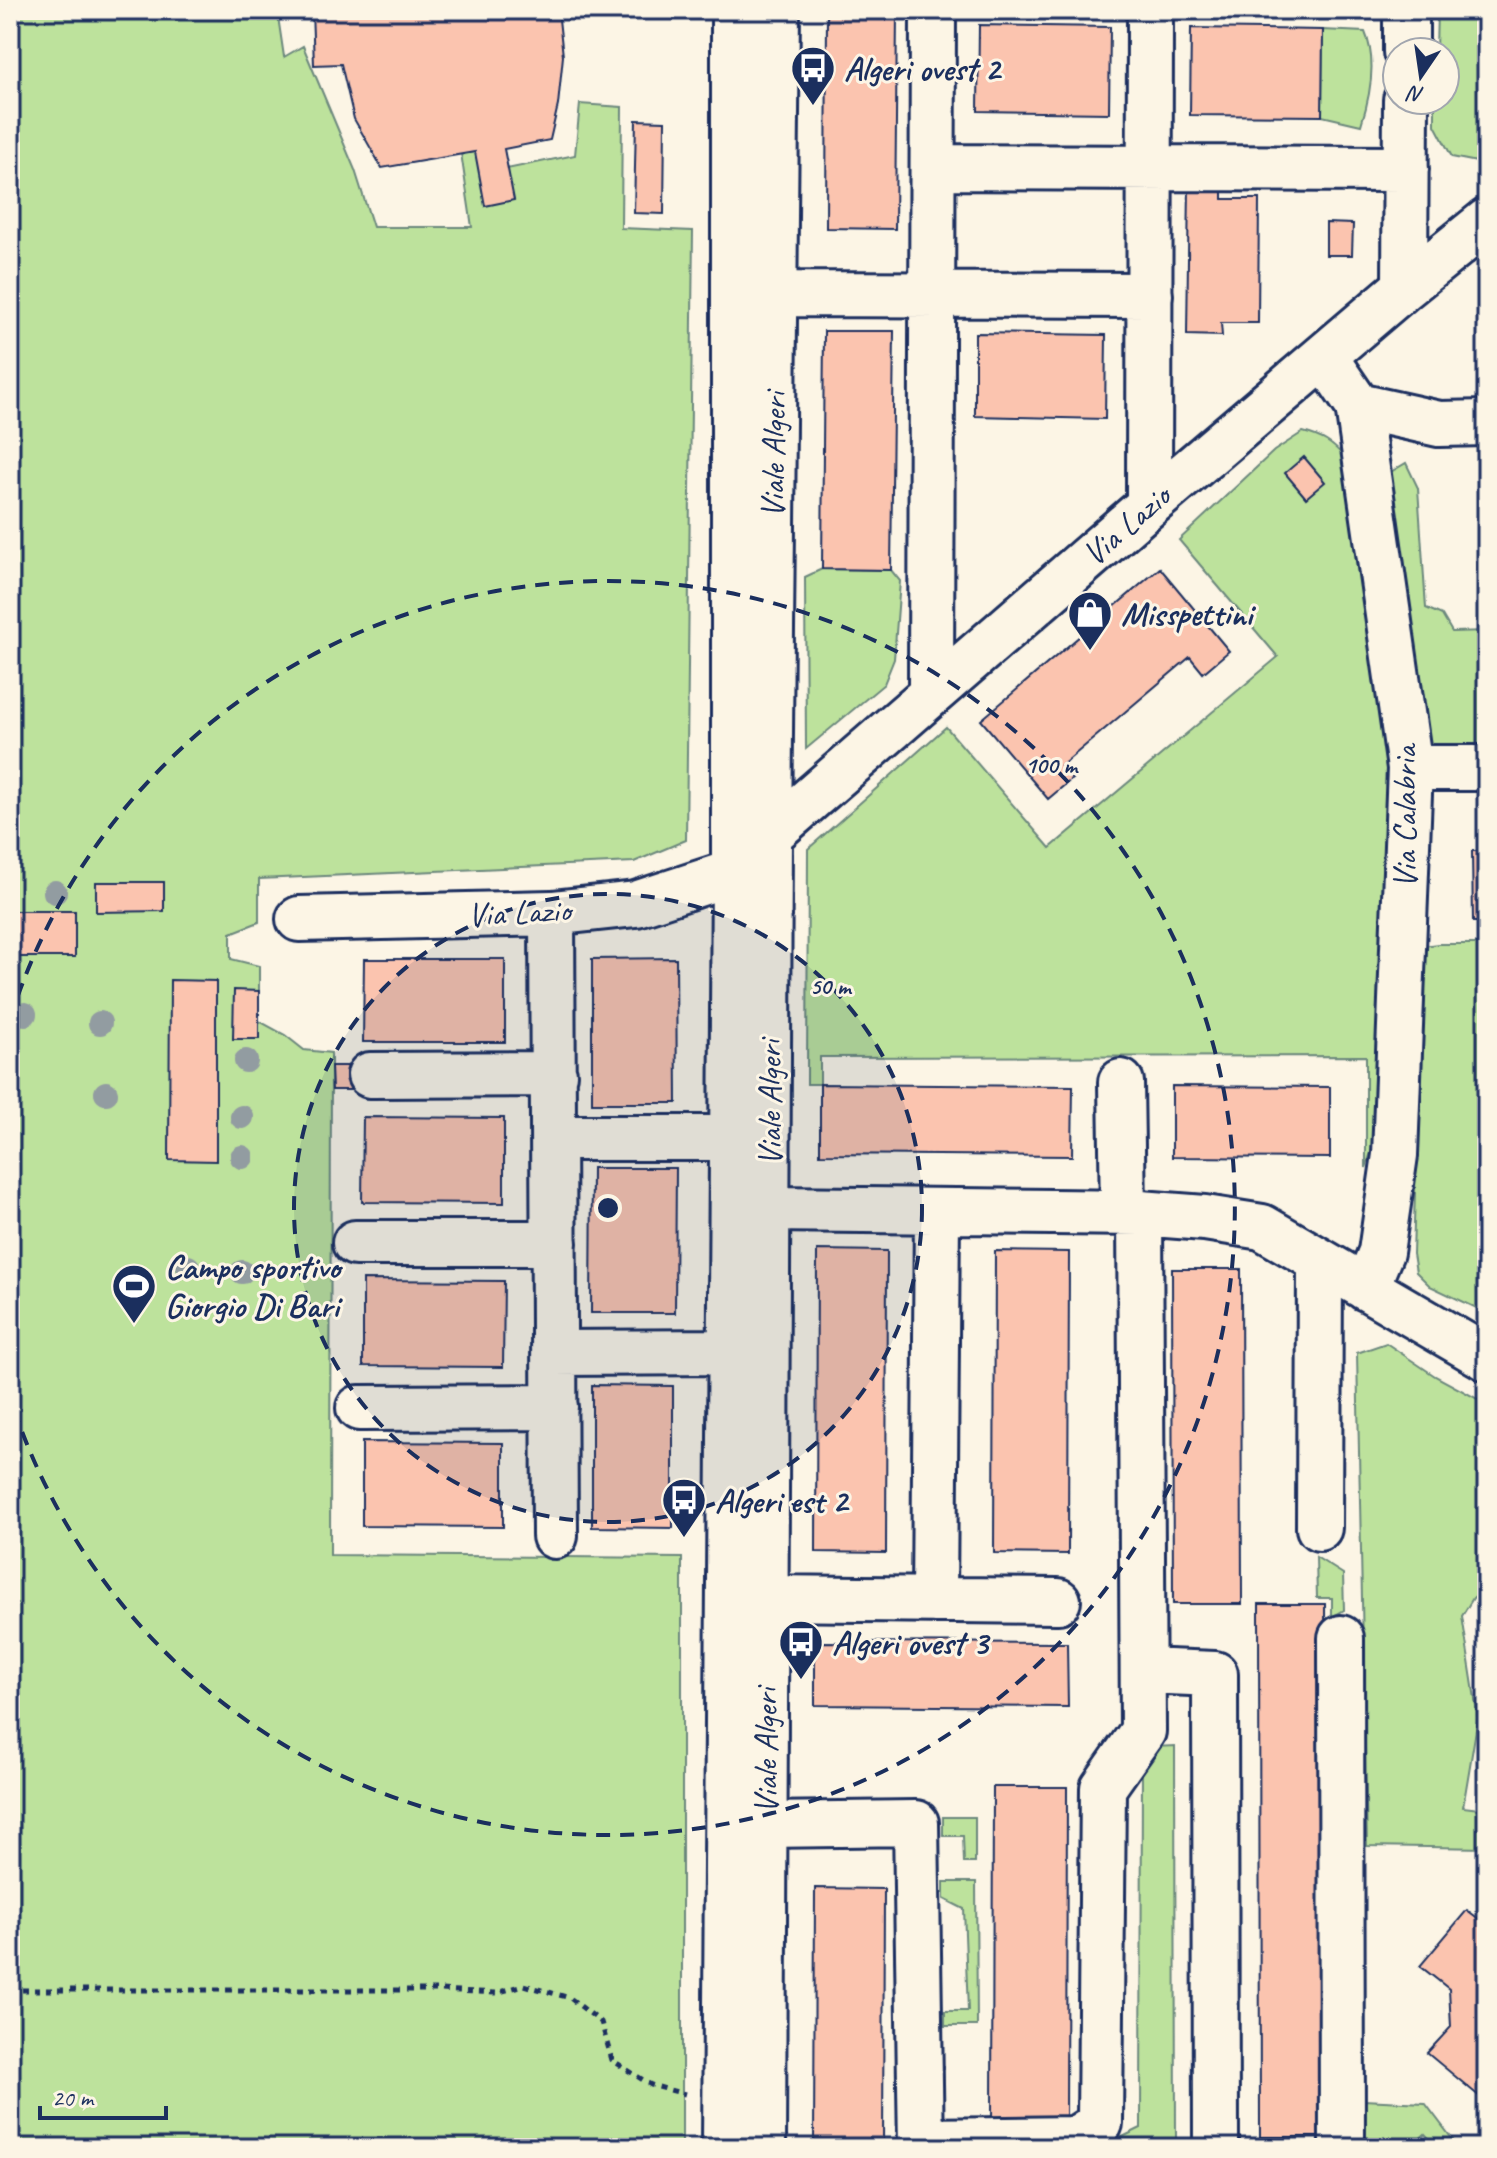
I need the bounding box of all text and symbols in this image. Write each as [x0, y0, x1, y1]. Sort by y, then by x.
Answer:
north arrow [1381, 36, 1461, 116]
bus stop icon: Algeri ovest 2 [789, 44, 837, 107]
place label: Algeri ovest 2 [844, 47, 1003, 90]
text: N [1404, 79, 1427, 110]
street label: Viale Algeri [750, 388, 796, 518]
street label: Via Lazio [1073, 472, 1182, 575]
shop icon: Misspettini [1066, 589, 1114, 652]
place label: Misspettini [1121, 592, 1257, 635]
street label: Via Calabria [1383, 742, 1426, 889]
text: 100 m [1025, 750, 1079, 780]
street label: Via Lazio [467, 888, 575, 936]
text: 50 m [810, 971, 853, 1001]
street label: Viale Algeri [748, 1036, 791, 1166]
centre of rings [594, 1194, 622, 1222]
place label: Campo sportivo Giorgio Di Bari [165, 1245, 344, 1327]
sports icon: Campo sportivo Giorgio Di Bari [110, 1262, 158, 1325]
bus stop icon: Algeri est 2 [660, 1476, 708, 1539]
place label: Algeri est 2 [715, 1479, 850, 1522]
bus stop icon: Algeri ovest 3 [777, 1618, 825, 1681]
place label: Algeri ovest 3 [832, 1621, 991, 1664]
street label: Viale Algeri [744, 1684, 787, 1814]
scale bar [40, 2070, 166, 2120]
text: 20 m [52, 2083, 95, 2113]

